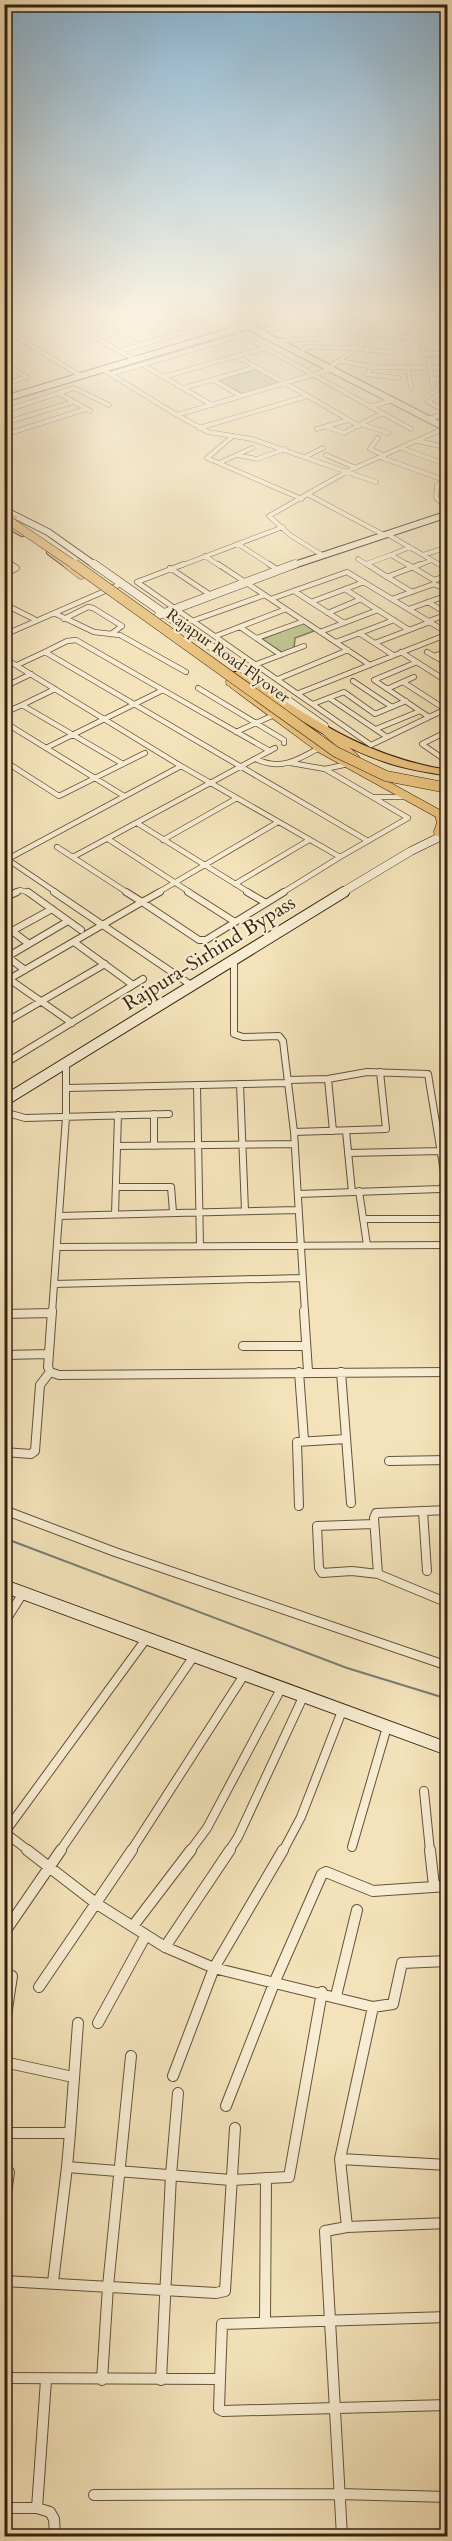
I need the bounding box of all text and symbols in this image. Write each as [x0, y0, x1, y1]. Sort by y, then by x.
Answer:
street label: Rajapur Road Flyover [162, 604, 294, 708]
street label: Rajpura-Sirhind Bypass [118, 889, 300, 1017]

